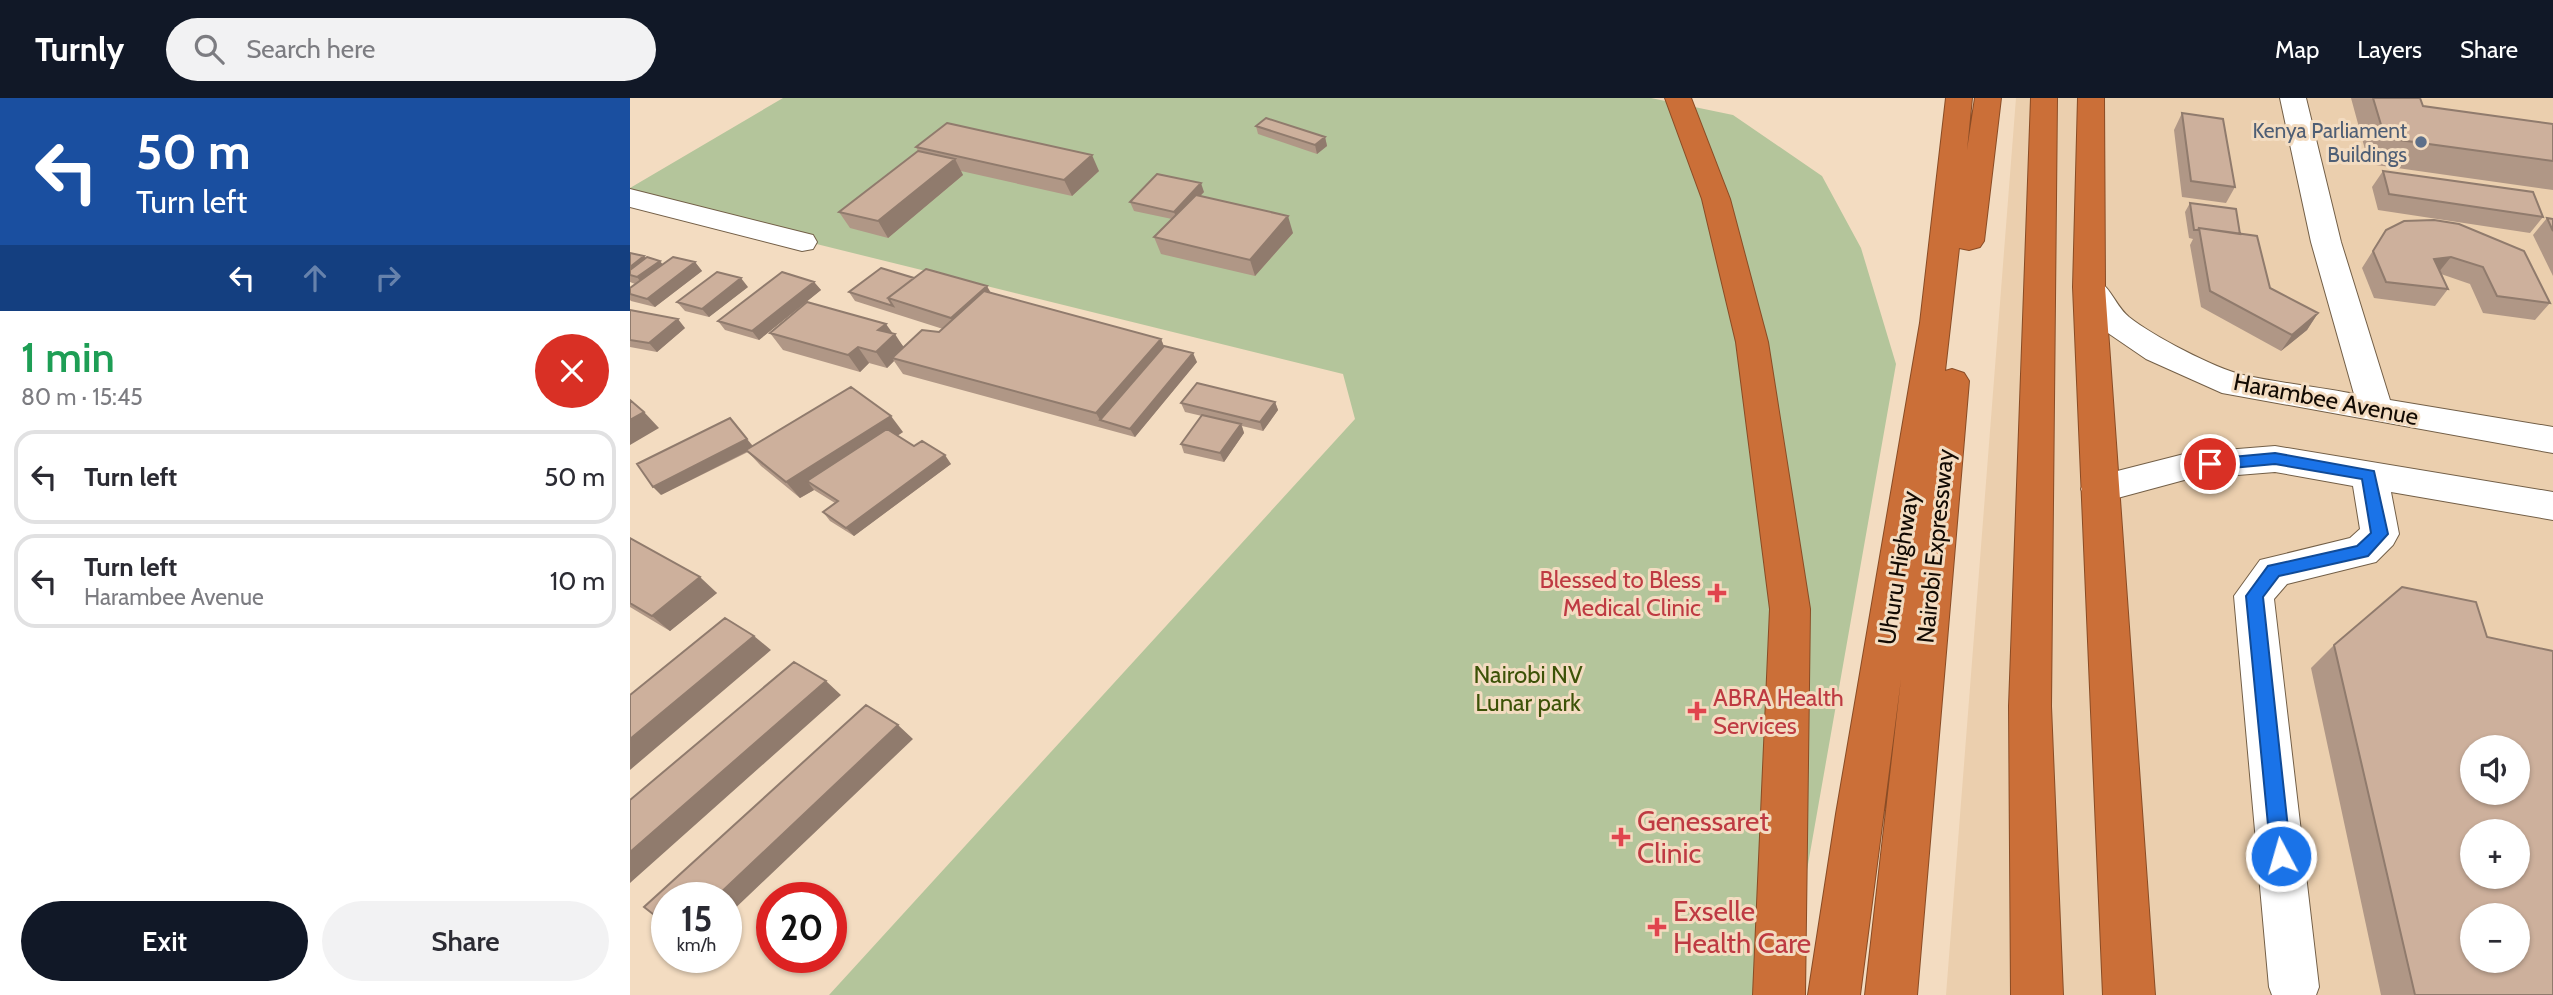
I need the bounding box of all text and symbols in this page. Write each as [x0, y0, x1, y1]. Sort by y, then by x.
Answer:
search box [166, 18, 656, 81]
text: Turnly [35, 29, 124, 69]
icon: search [190, 30, 228, 68]
text: Search here [246, 33, 375, 65]
text: Map [2275, 35, 2319, 64]
text: Layers [2357, 35, 2422, 64]
text: Share [2460, 35, 2518, 64]
place label: Kenya Parliament Buildings [2253, 118, 2407, 167]
text: 50 m [136, 122, 251, 181]
icon: left [21, 126, 112, 217]
marker: Kenya Parliament Buildings [2413, 134, 2429, 150]
text: Turn left [136, 182, 247, 221]
icon: left [223, 259, 261, 297]
icon: ahead [296, 259, 334, 297]
icon: right [369, 259, 407, 297]
text: 1 min [21, 331, 115, 383]
button: close [535, 334, 609, 408]
street label: Harambee Avenue [2231, 367, 2421, 431]
text: 80 m · 15:45 [21, 383, 143, 411]
pin [2180, 434, 2240, 494]
icon: arrive [2191, 445, 2229, 483]
street label: Nairobi Expressway [1910, 447, 1960, 645]
icon: left [25, 458, 63, 496]
text: Turn left [84, 461, 177, 493]
text: 50 m [544, 461, 605, 493]
street label: Uhuru Highway [1872, 489, 1924, 647]
text: Turn left [84, 551, 177, 583]
icon: left [25, 562, 63, 600]
text: 10 m [550, 565, 605, 597]
place label: Blessed to Bless Medical Clinic [1540, 565, 1701, 622]
text: Harambee Avenue [84, 583, 264, 611]
marker: Blessed to Bless Medical Clinic [1707, 583, 1727, 603]
park label: Nairobi NV Lunar park [1473, 660, 1583, 717]
place label: ABRA Health Services [1713, 683, 1844, 740]
marker: ABRA Health Services [1687, 701, 1707, 721]
map controls [2460, 735, 2530, 973]
button: sound [2460, 735, 2530, 805]
place label: Genessaret Clinic [1637, 804, 1769, 870]
position arrow [2244, 819, 2318, 893]
button: + [2460, 819, 2530, 889]
marker: Genessaret Clinic [1611, 827, 1631, 847]
speed limit sign: 20 [756, 882, 847, 973]
place label: Exselle Health Care [1673, 894, 1811, 960]
text: 15 [681, 897, 712, 940]
button: Exit [21, 901, 308, 981]
button: Share [322, 901, 609, 981]
button: − [2460, 903, 2530, 973]
marker: Exselle Health Care [1647, 917, 1667, 937]
text: km/h [677, 934, 716, 956]

